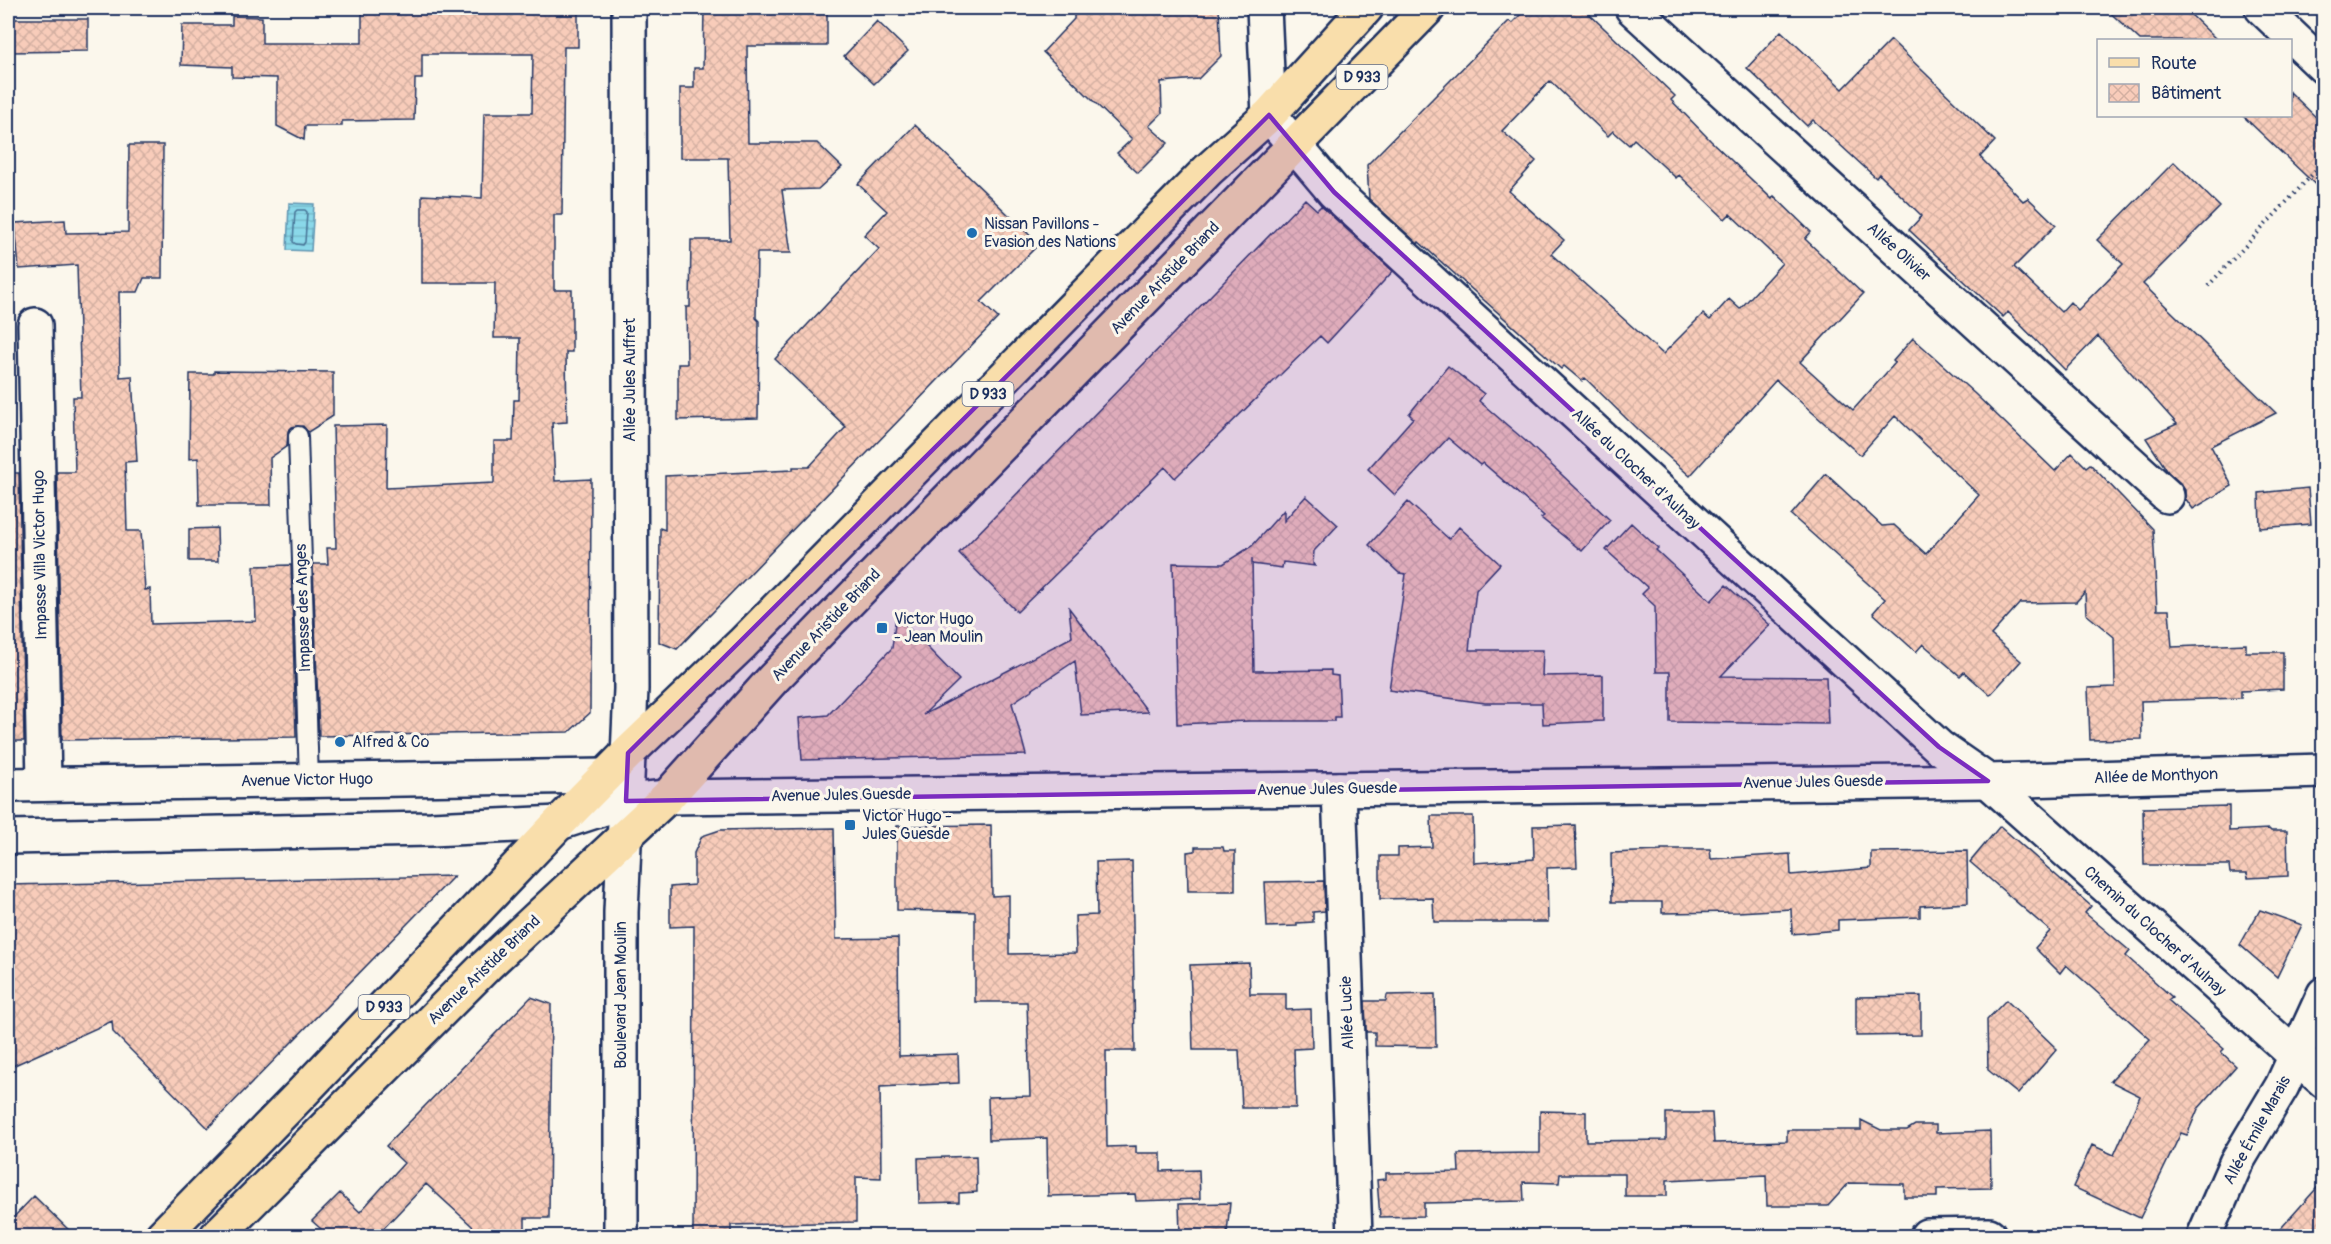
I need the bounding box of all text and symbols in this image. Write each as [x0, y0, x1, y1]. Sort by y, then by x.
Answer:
legend [2097, 39, 2292, 117]
text: Route [2151, 52, 2196, 75]
road number: D 933 [1336, 65, 1388, 89]
text: Bâtiment [2151, 82, 2222, 105]
place label: Nissan Pavillons - Evasion des Nations [984, 214, 1116, 252]
street label: Avenue Aristide Briand [1106, 218, 1224, 338]
street label: Allée Olivier [1863, 218, 1935, 286]
marker: Nissan Pavillons - Evasion des Nations [965, 226, 979, 240]
street label: Allée Jules Auffret [620, 318, 640, 442]
road number: D 933 [962, 382, 1014, 406]
street label: Allée du Clocher d'Aulnay [1568, 404, 1704, 534]
street label: Impasse Villa Victor Hugo [29, 469, 51, 640]
street label: Impasse des Anges [291, 543, 315, 673]
street label: Avenue Aristide Briand [767, 565, 885, 685]
place label: Victor Hugo - Jean Moulin [894, 609, 983, 647]
marker: Victor Hugo - Jean Moulin [875, 621, 889, 635]
place label: Alfred & Co [352, 732, 430, 752]
marker: Alfred & Co [333, 735, 347, 749]
street label: Allée de Monthyon [2094, 764, 2218, 788]
street label: Avenue Victor Hugo [241, 769, 374, 791]
street label: Avenue Jules Guesde [1743, 771, 1883, 793]
street label: Avenue Jules Guesde [1257, 778, 1397, 800]
street label: Avenue Jules Guesde [771, 784, 911, 806]
place label: Victor Hugo - Jules Guesde [862, 806, 952, 844]
marker: Victor Hugo - Jules Guesde [843, 818, 857, 832]
street label: Chemin du Clocher d'Aulnay [2080, 862, 2230, 1000]
street label: Avenue Aristide Briand [424, 911, 544, 1029]
street label: Boulevard Jean Moulin [611, 921, 631, 1069]
street label: Allée Lucie [1336, 976, 1358, 1050]
road number: D 933 [358, 995, 410, 1019]
street label: Allée Émile Marais [2219, 1072, 2295, 1188]

